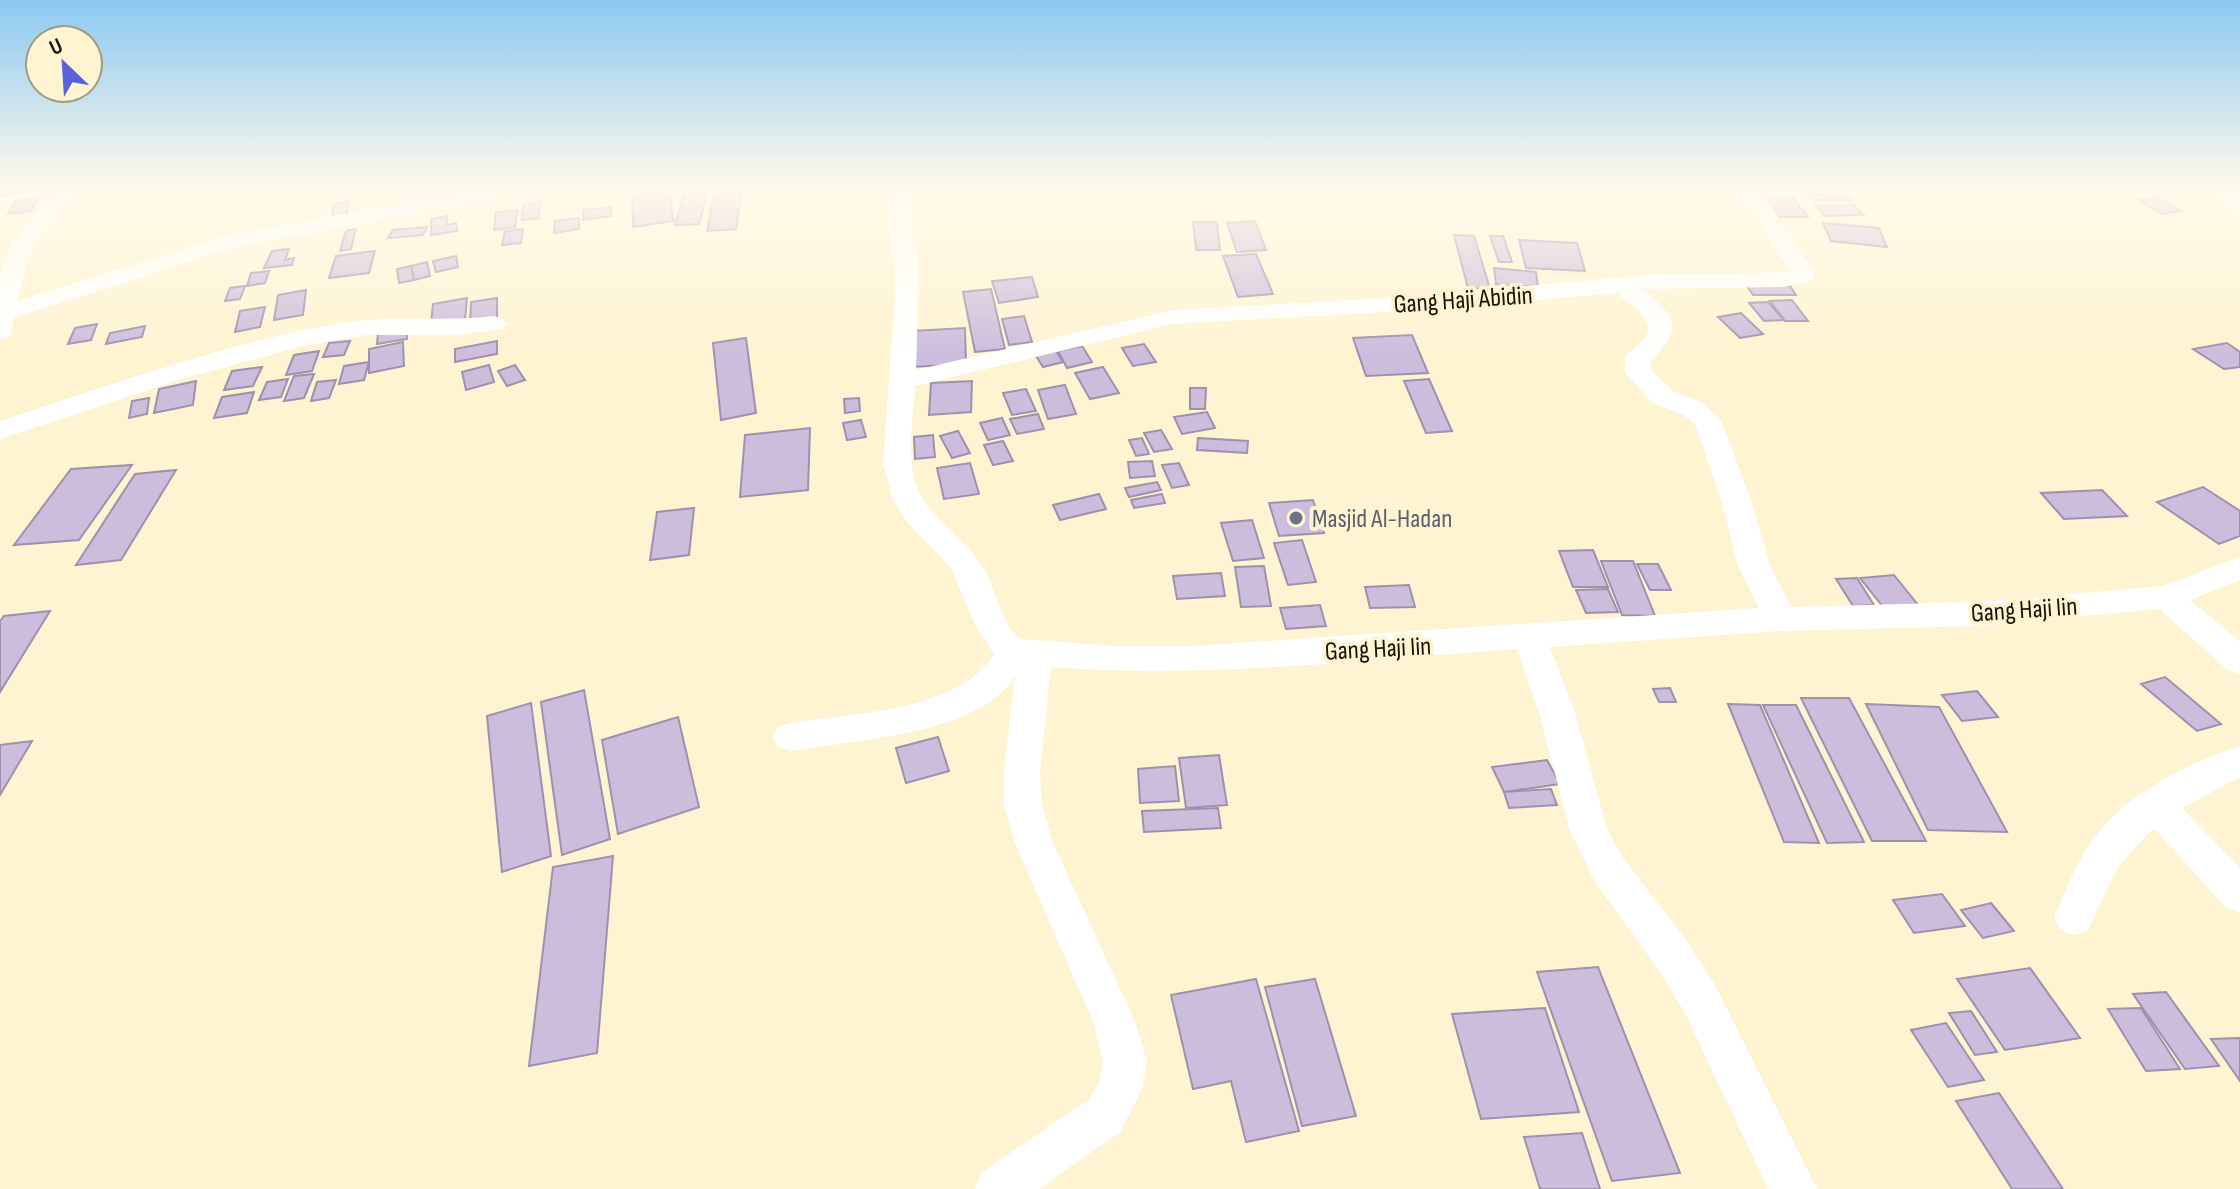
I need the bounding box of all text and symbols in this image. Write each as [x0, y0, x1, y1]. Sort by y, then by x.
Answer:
north arrow [24, 24, 104, 104]
text: U [45, 33, 67, 62]
street label: Gang Haji Abidin [1393, 280, 1534, 321]
place label: Masjid Al-Hadan [1312, 504, 1452, 535]
marker: Masjid Al-Hadan [1287, 509, 1305, 527]
street label: Gang Haji Iin [1970, 591, 2078, 630]
street label: Gang Haji Iin [1324, 631, 1432, 668]

